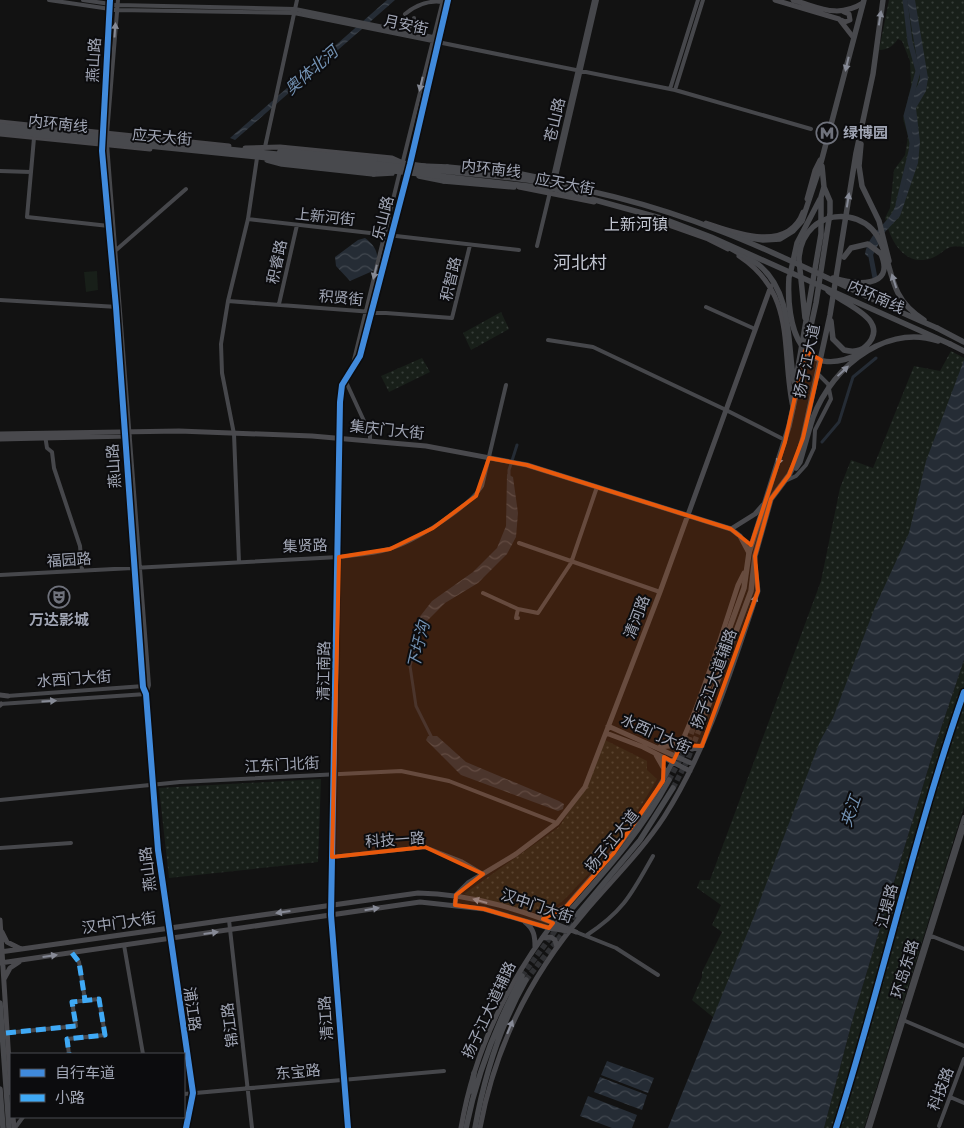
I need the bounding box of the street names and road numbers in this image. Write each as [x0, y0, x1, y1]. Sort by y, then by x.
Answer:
street label: 月安街 [382, 11, 430, 38]
street label: 燕山路 [83, 37, 103, 83]
street label: 苍山路 [540, 96, 568, 144]
street label: 内环南线 [27, 111, 89, 135]
street label: 应天大街 [131, 124, 193, 148]
street label: 内环南线 [460, 156, 522, 180]
street label: 应天大街 [534, 168, 596, 198]
street label: 乐山路 [368, 194, 396, 242]
street label: 上新河街 [294, 204, 356, 228]
street label: 积睿路 [263, 238, 290, 286]
street label: 积智路 [436, 255, 464, 303]
street label: 内环南线 [845, 276, 907, 317]
street label: 积贤街 [318, 286, 364, 308]
street label: 扬子江大道 [789, 322, 823, 399]
street label: 集庆门大街 [349, 416, 425, 442]
street label: 燕山路 [102, 443, 124, 489]
street label: 集贤路 [282, 535, 328, 555]
street label: 福园路 [46, 548, 92, 570]
street label: 清河路 [620, 592, 653, 641]
street label: 扬子江大道辅路 [687, 626, 739, 731]
street label: 清江南路 [313, 641, 333, 701]
street label: 水西门大街 [36, 666, 112, 690]
street label: 水西门大街 [618, 710, 694, 757]
street label: 江东门北街 [244, 753, 320, 775]
street label: 扬子江大道 [581, 806, 642, 875]
street label: 科技一路 [364, 828, 425, 850]
street label: 燕山路 [135, 846, 159, 893]
street label: 江堤路 [872, 882, 901, 930]
street label: 汉中门大街 [499, 884, 576, 926]
street label: 汉中门大街 [80, 908, 157, 936]
street label: 环岛东路 [887, 937, 921, 1000]
street label: 扬子江大道辅路 [458, 958, 518, 1061]
street label: 浦江路 [181, 985, 205, 1032]
street label: 清江路 [314, 995, 336, 1041]
street label: 锦江路 [217, 1002, 241, 1049]
street label: 东宝路 [275, 1060, 321, 1082]
street label: 科技路 [924, 1064, 957, 1113]

